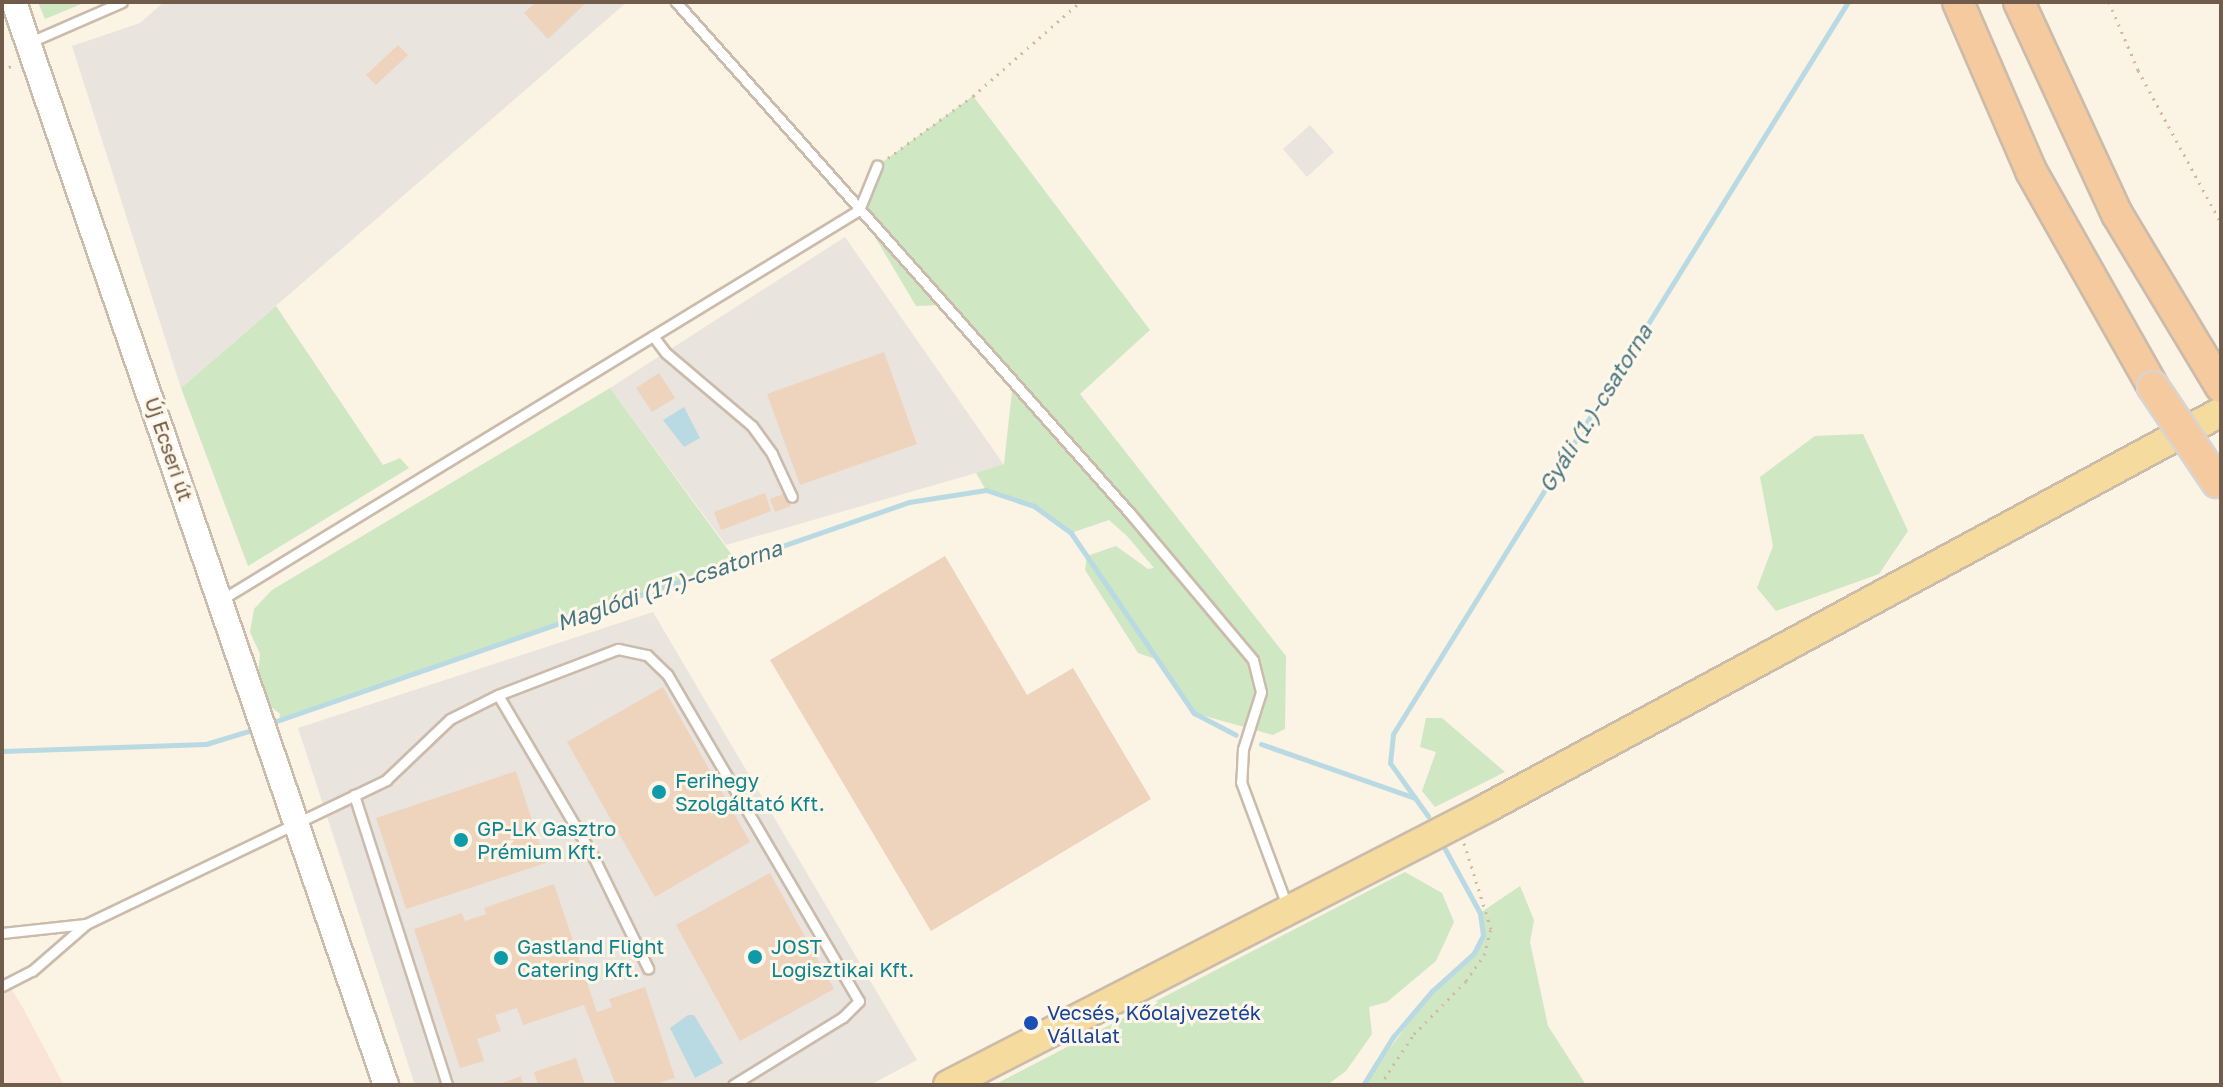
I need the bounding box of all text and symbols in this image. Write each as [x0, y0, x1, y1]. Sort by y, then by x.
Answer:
water label: Gyáli (1.)-csatorna [1533, 319, 1657, 497]
street label: Új Ecseri út [140, 394, 198, 504]
water label: Maglódi (17.)-csatorna [553, 534, 785, 636]
place label: Ferihegy Szolgáltató Kft. [675, 768, 825, 815]
marker: Ferihegy Szolgáltató Kft. [650, 783, 668, 801]
place label: GP-LK Gasztro Prémium Kft. [477, 816, 616, 863]
marker: GP-LK Gasztro Prémium Kft. [452, 831, 470, 849]
place label: Gastland Flight Catering Kft. [517, 934, 664, 981]
place label: JOST Logisztikai Kft. [771, 934, 914, 981]
marker: JOST Logisztikai Kft. [746, 948, 764, 966]
marker: Gastland Flight Catering Kft. [492, 949, 510, 967]
place label: Vecsés, Kőolajvezeték Vállalat [1047, 1000, 1261, 1047]
marker: Vecsés, Kőolajvezeték Vállalat [1022, 1014, 1040, 1032]

